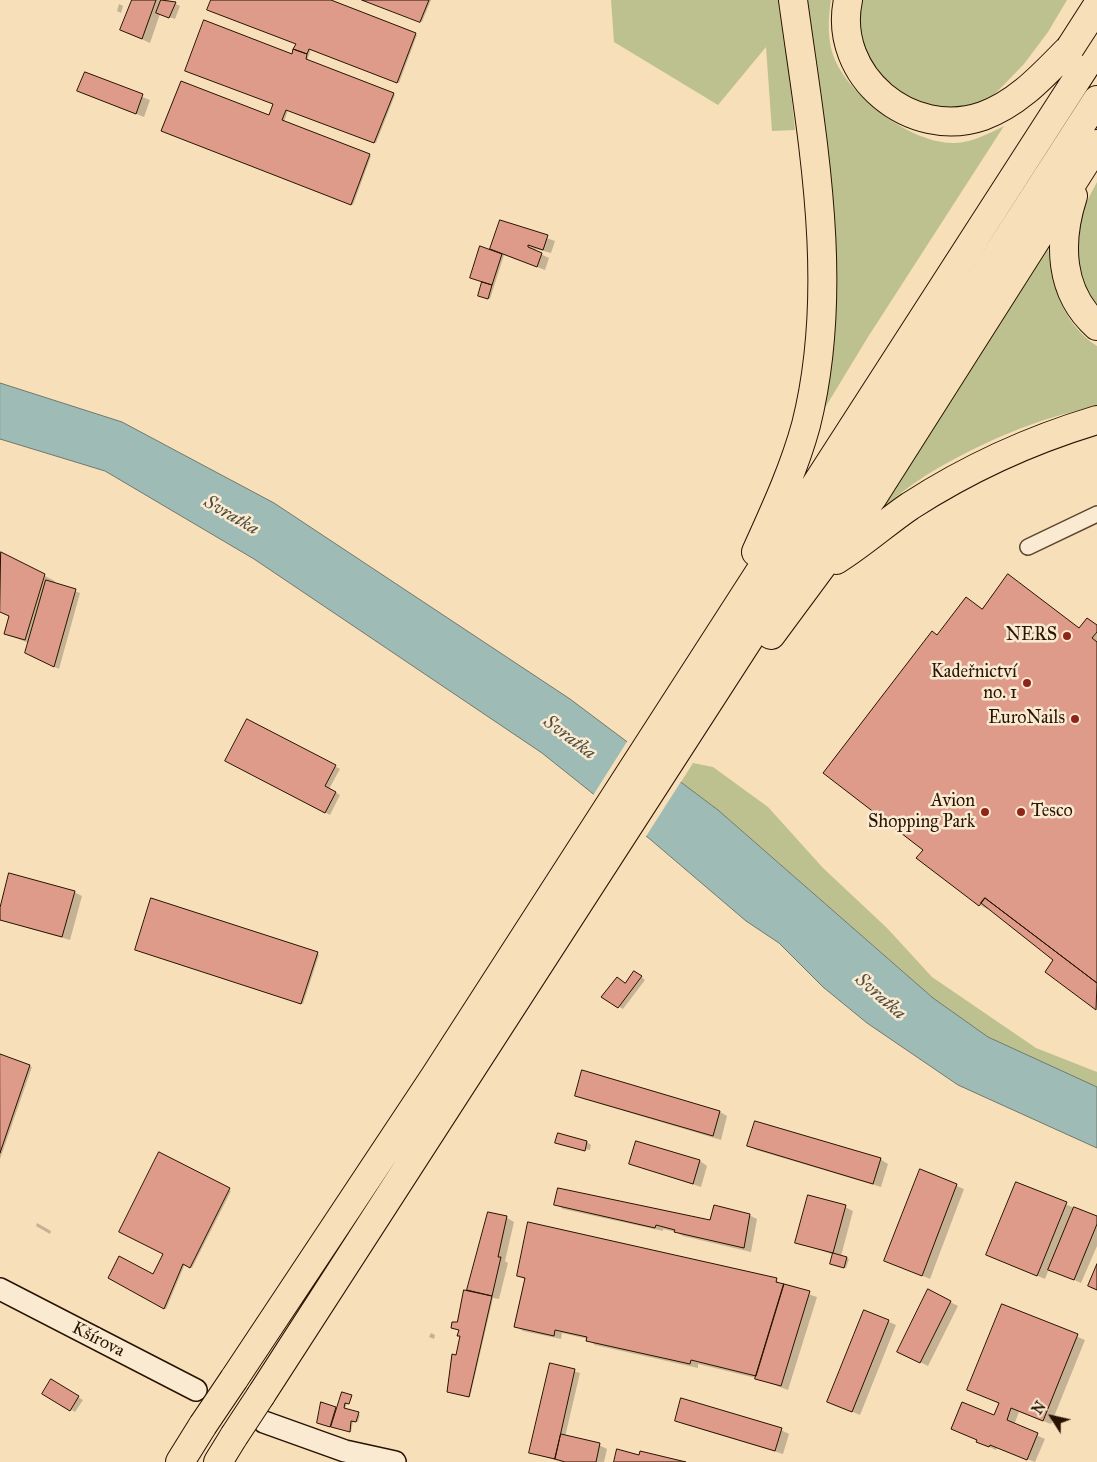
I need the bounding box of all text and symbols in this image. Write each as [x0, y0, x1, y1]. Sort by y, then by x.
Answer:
water label: Svratka [199, 491, 263, 541]
place label: NERS [1006, 625, 1057, 647]
marker: NERS [1061, 630, 1073, 642]
place label: Kadeřnictví no. 1 [931, 662, 1017, 704]
marker: Kadeřnictví no. 1 [1021, 677, 1033, 689]
place label: EuroNails [988, 708, 1065, 730]
water label: Svratka [538, 711, 600, 765]
marker: EuroNails [1069, 713, 1081, 725]
place label: Avion Shopping Park [868, 791, 975, 834]
place label: Tesco [1031, 801, 1073, 823]
marker: Avion Shopping Park [979, 806, 991, 818]
marker: Tesco [1015, 806, 1027, 818]
water label: Svratka [850, 969, 910, 1025]
street label: Kšírova [68, 1318, 128, 1362]
north arrow [1027, 1392, 1077, 1442]
text: N [1029, 1398, 1050, 1418]

